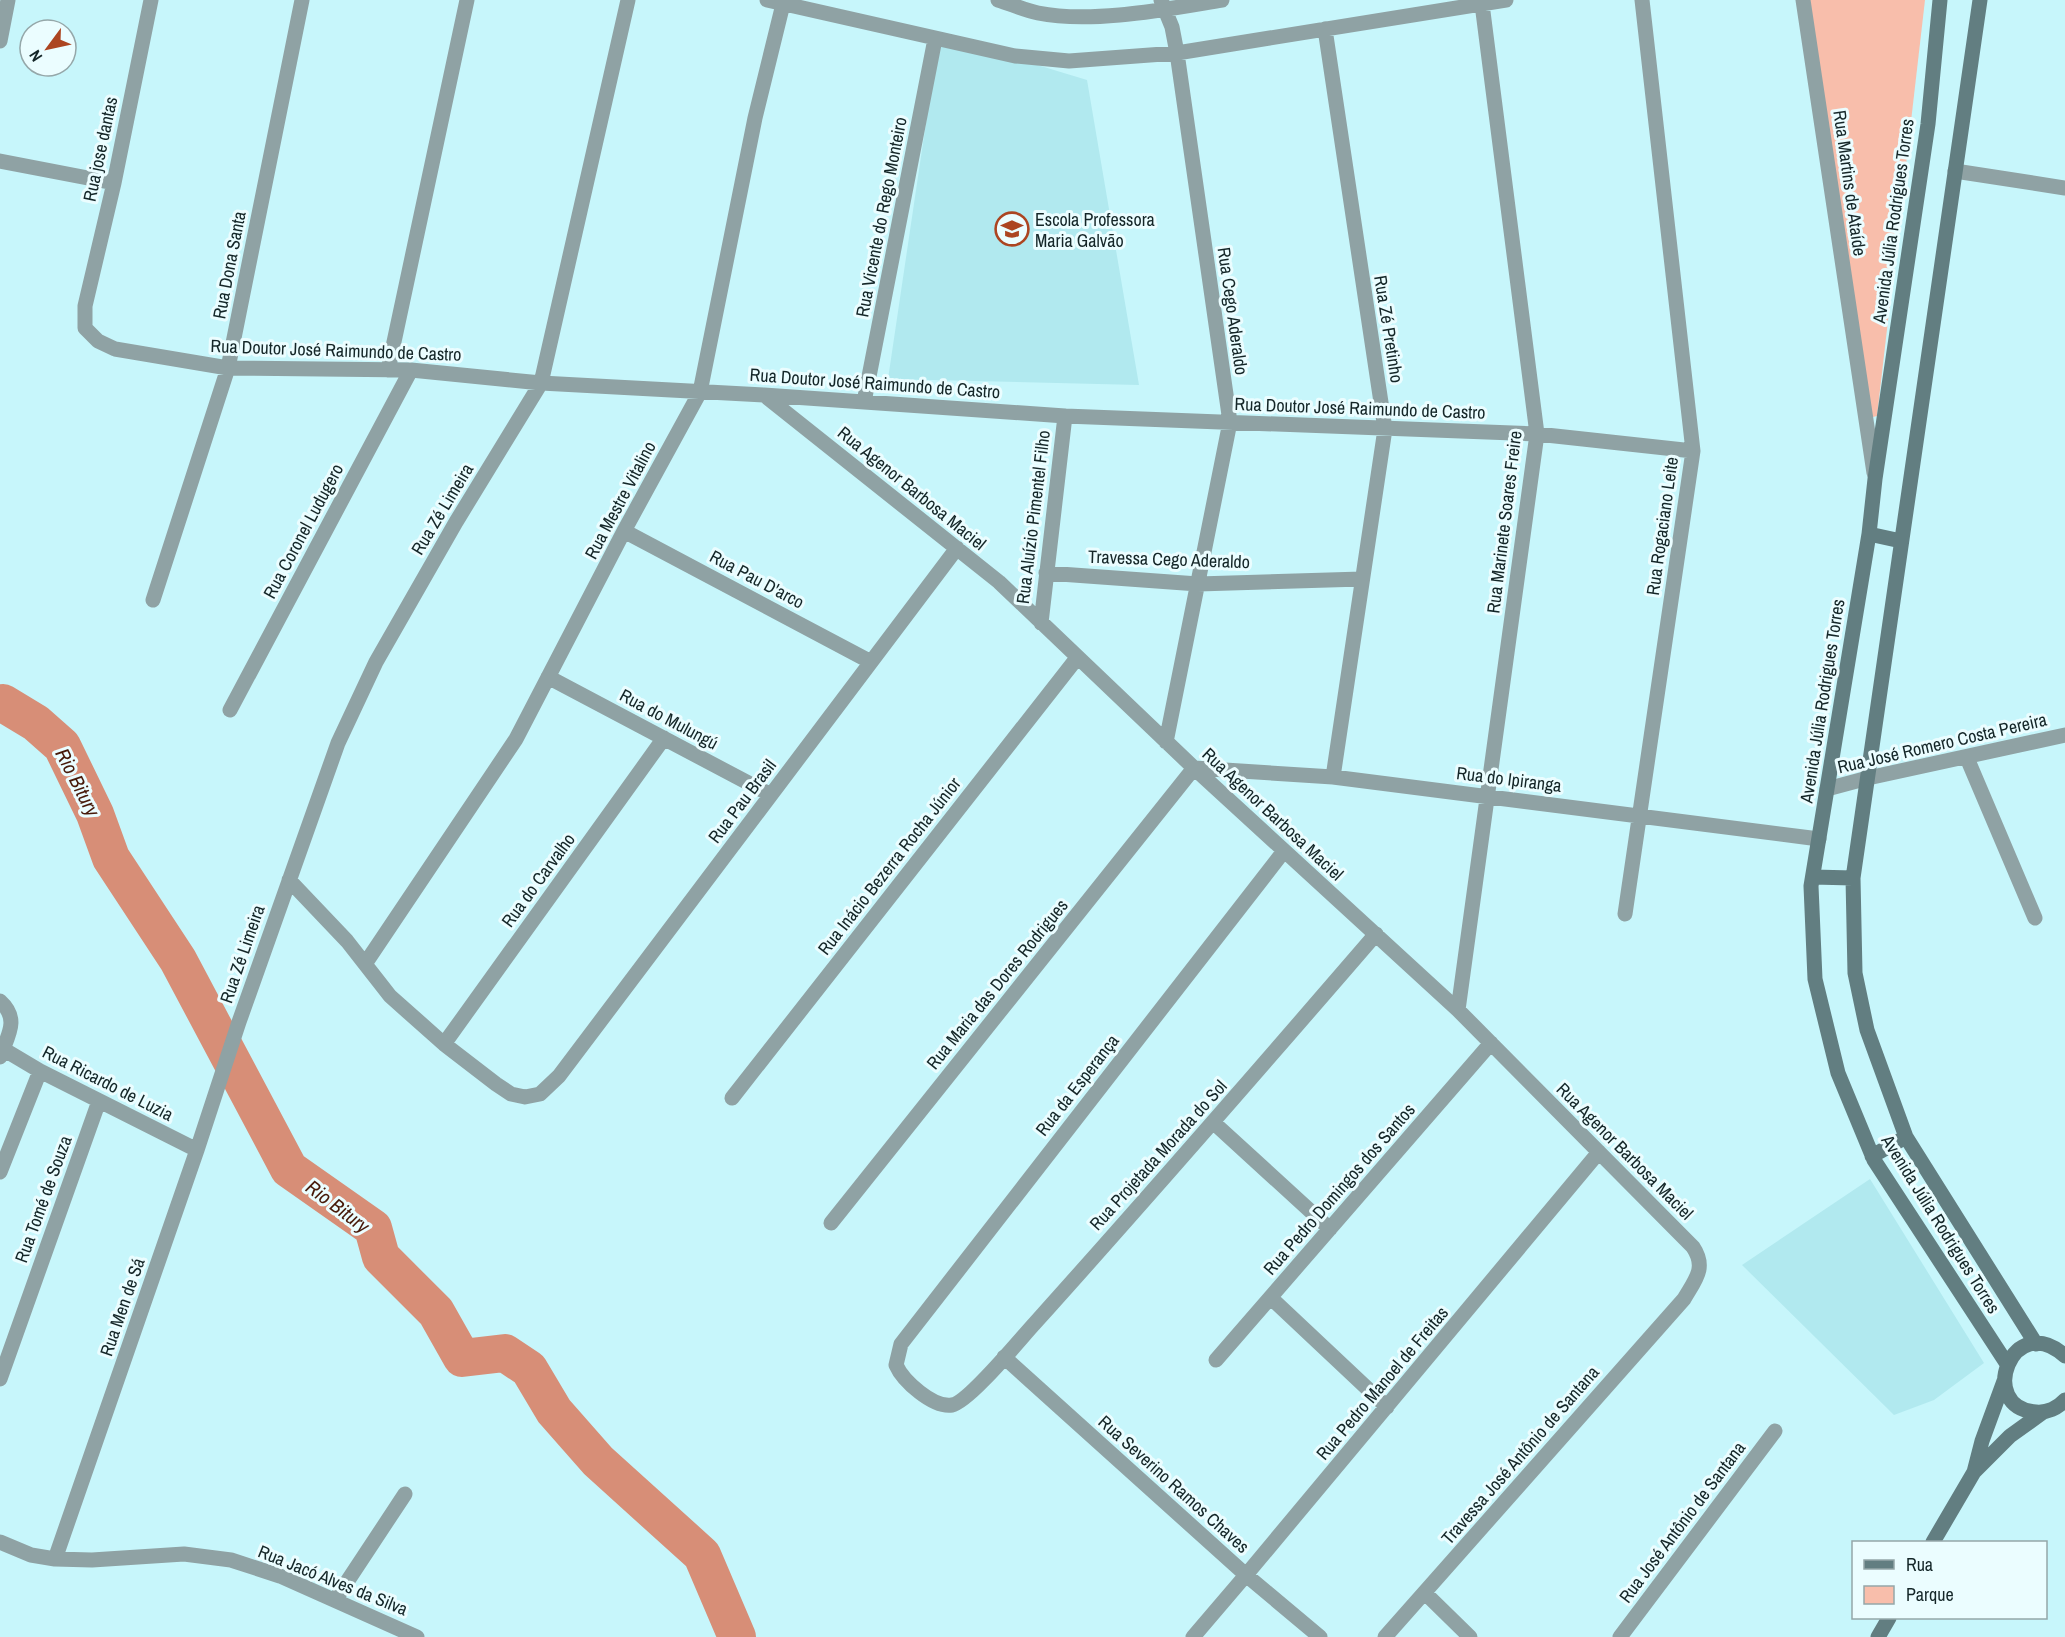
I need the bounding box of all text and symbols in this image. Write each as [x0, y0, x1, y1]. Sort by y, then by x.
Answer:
north arrow [18, 18, 78, 78]
text: N [24, 46, 47, 66]
street label: Rua jose dantas [77, 94, 123, 204]
street label: Rua Martins de Ataíde [1827, 109, 1873, 257]
street label: Rua Vicente do Rego Monteiro [849, 115, 913, 319]
street label: Avenida Júlia Rodrigues Torres [1866, 117, 1920, 326]
place label: Escola Professora Maria Galvão [1035, 207, 1155, 253]
street label: Rua Dona Santa [206, 209, 252, 321]
school or university icon: Escola Professora Maria Galvão [994, 211, 1030, 247]
street label: Rua Cego Aderaldo [1212, 245, 1254, 377]
street label: Rua Zé Pretinho [1368, 274, 1410, 384]
street label: Rua Doutor José Raimundo de Castro [210, 333, 462, 367]
street label: Rua Doutor José Raimundo de Castro [749, 362, 1001, 404]
street label: Rua Doutor José Raimundo de Castro [1234, 391, 1486, 425]
street label: Rua Agenor Barbosa Maciel [832, 420, 992, 556]
street label: Rua Aluízio Pimentel Filho [1010, 429, 1056, 605]
street label: Rua Marinete Soares Freire [1480, 429, 1528, 615]
street label: Rua Mestre Vitalino [578, 437, 662, 563]
street label: Rua Rogaciano Leite [1640, 455, 1684, 597]
street label: Rua Coronel Ludugero [257, 459, 349, 603]
street label: Rua Zé Limeira [405, 459, 479, 559]
street label: Rua Pau D'arco [705, 544, 809, 614]
street label: Travessa Cego Aderaldo [1088, 544, 1250, 574]
street label: Avenida Júlia Rodrigues Torres [1793, 597, 1850, 806]
street label: Rua do Mulungú [615, 683, 723, 755]
street label: Rua José Romero Costa Pereira [1835, 707, 2049, 779]
street label: Rua Agenor Barbosa Maciel [1197, 742, 1349, 886]
water label: Rio Bitury [49, 743, 107, 821]
street label: Rua Pau Brasil [702, 754, 782, 848]
street label: Rua do Ipiranga [1455, 760, 1563, 798]
street label: Rua Inácio Bezerra Rocha Júnior [812, 772, 966, 960]
street label: Rua do Carvalho [495, 828, 581, 932]
street label: Rua Maria das Dores Rodrigues [920, 894, 1074, 1074]
street label: Rua Zé Limeira [213, 901, 271, 1007]
street label: Rua da Esperança [1030, 1029, 1124, 1141]
street label: Rua Ricardo de Luzia [38, 1039, 178, 1127]
street label: Rua Projetada Morada do Sol [1084, 1074, 1232, 1236]
street label: Rua Agenor Barbosa Maciel [1551, 1077, 1699, 1225]
street label: Rua Pedro Domingos dos Santos [1257, 1098, 1421, 1280]
street label: Avenida Júlia Rodrigues Torres [1875, 1129, 2006, 1318]
street label: Rua Tomé de Souza [8, 1132, 78, 1266]
water label: Rio Bitury [301, 1173, 376, 1239]
street label: Rua Men de Sá [93, 1254, 151, 1360]
street label: Rua Pedro Manoel de Freitas [1310, 1301, 1454, 1465]
street label: Travessa José Antônio de Santana [1435, 1360, 1605, 1550]
street label: Rua Severino Ramos Chaves [1093, 1409, 1255, 1559]
street label: Rua José Antônio de Santana [1613, 1436, 1751, 1608]
street label: Rua Jacó Alves da Silva [255, 1539, 411, 1621]
legend [1852, 1541, 2047, 1619]
text: Rua [1906, 1552, 1933, 1577]
text: Parque [1906, 1582, 1954, 1607]

